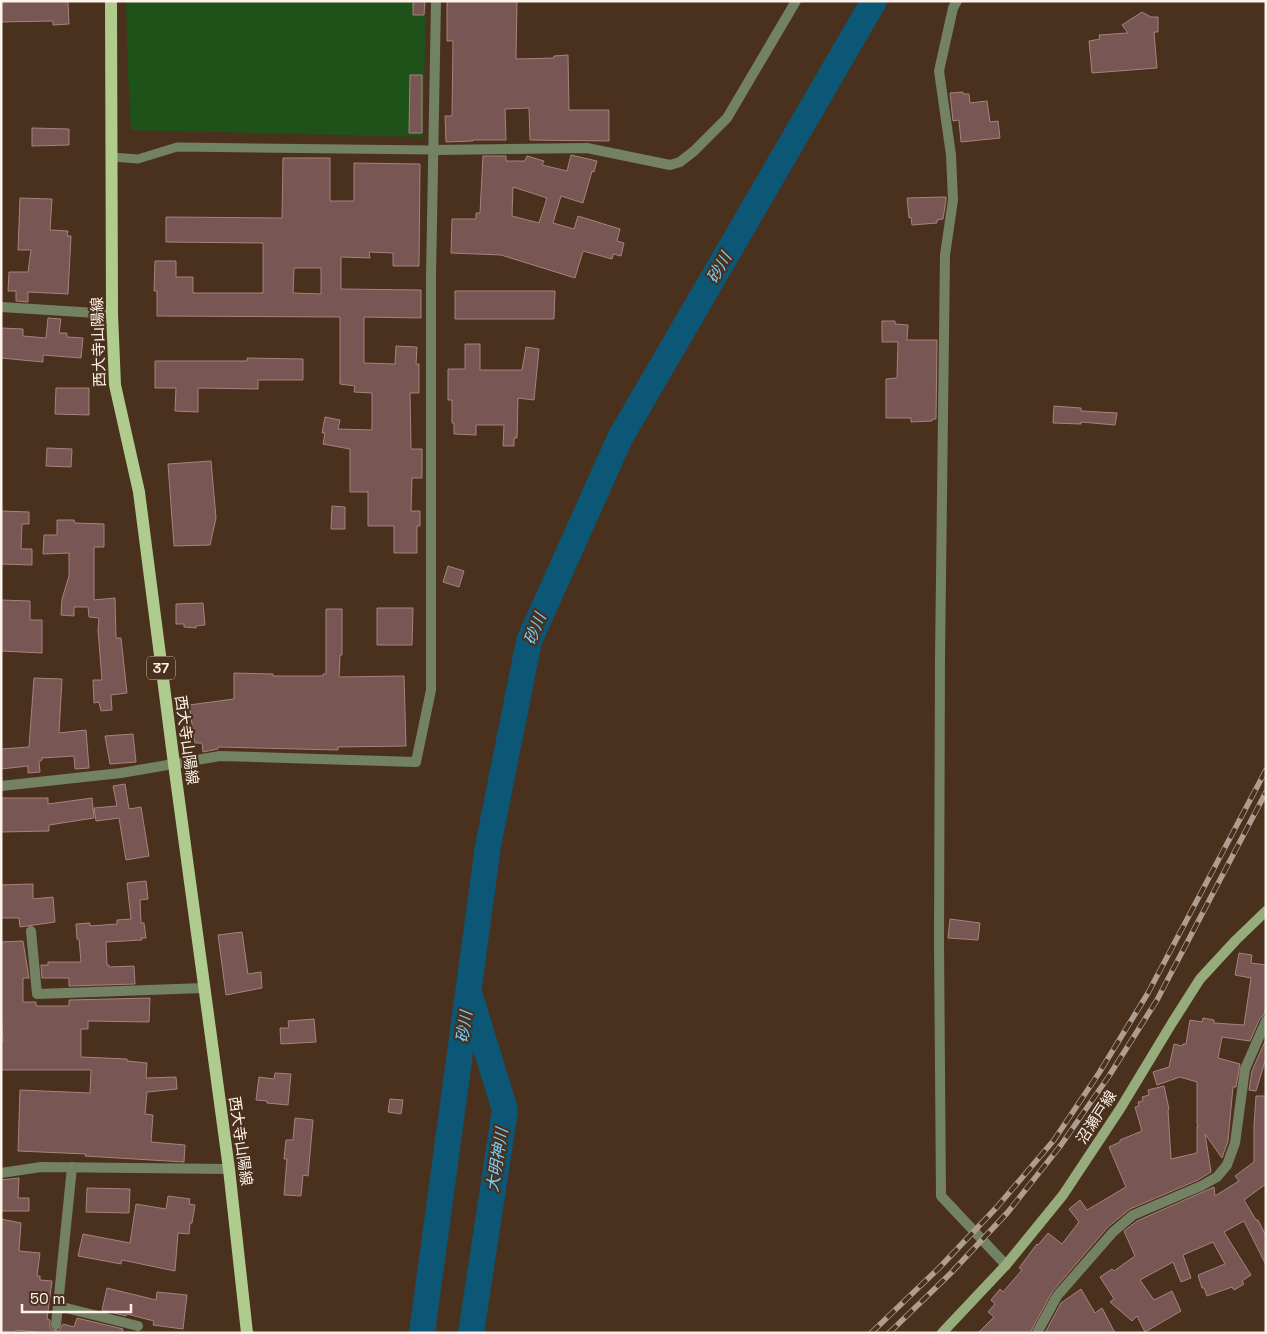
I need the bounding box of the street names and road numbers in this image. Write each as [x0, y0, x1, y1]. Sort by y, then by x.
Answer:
street label: 西大寺山陽線 [87, 297, 109, 387]
road number: 37 [147, 656, 175, 680]
street label: 西大寺山陽線 [171, 694, 203, 786]
street label: 沼瀬戸線 [1072, 1087, 1120, 1147]
street label: 西大寺山陽線 [225, 1095, 257, 1187]

